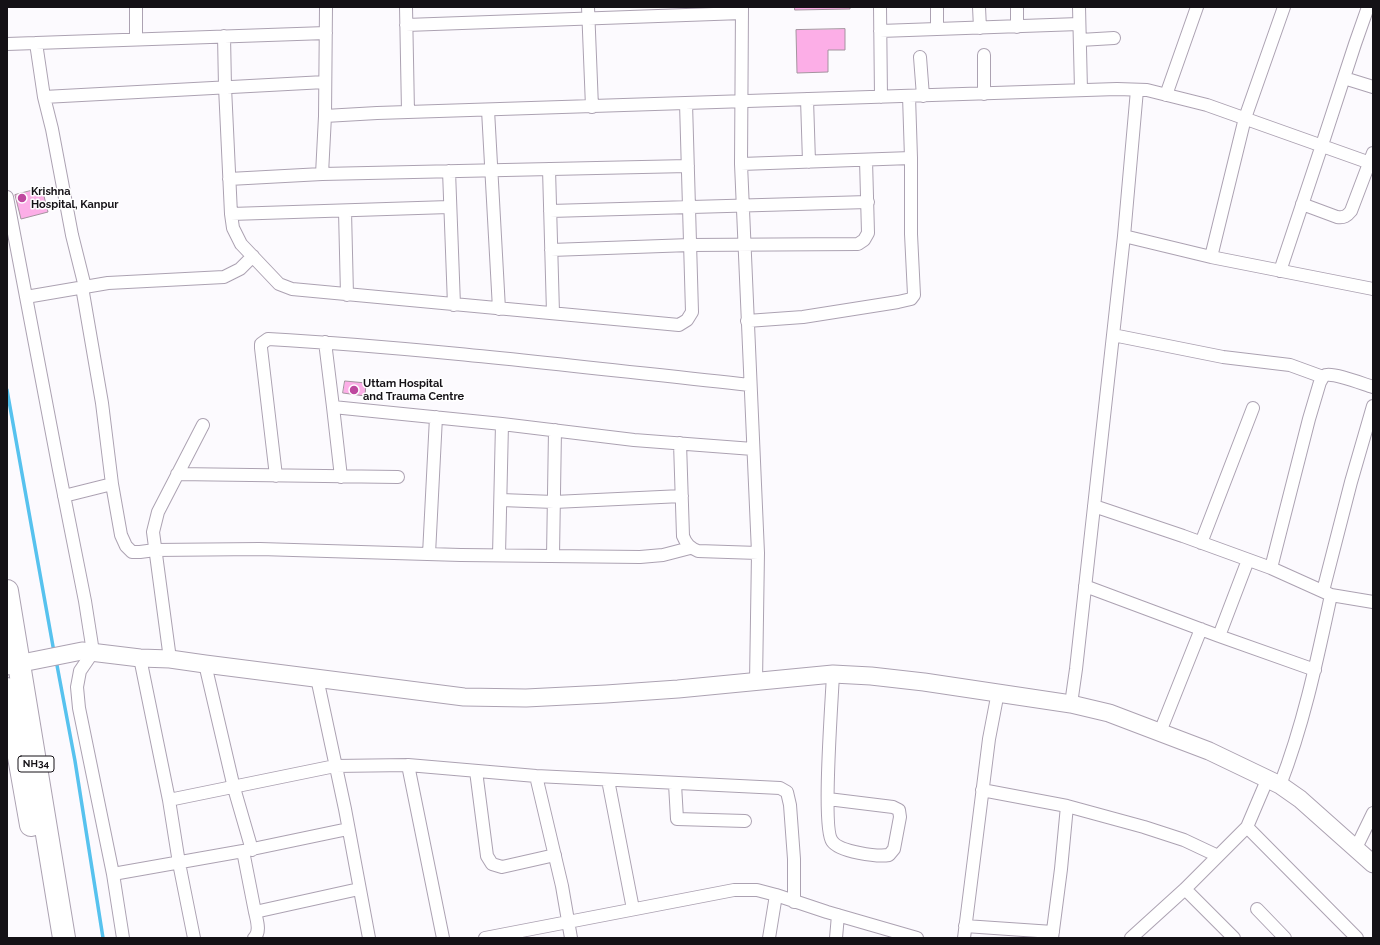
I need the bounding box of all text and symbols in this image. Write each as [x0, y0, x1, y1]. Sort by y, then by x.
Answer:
place label: Krishna Hospital, Kanpur [31, 185, 118, 211]
marker: Krishna Hospital, Kanpur [16, 192, 28, 204]
place label: Uttam Hospital and Trauma Centre [363, 377, 464, 403]
marker: Uttam Hospital and Trauma Centre [348, 384, 360, 396]
road number: NH34 [18, 756, 54, 772]

